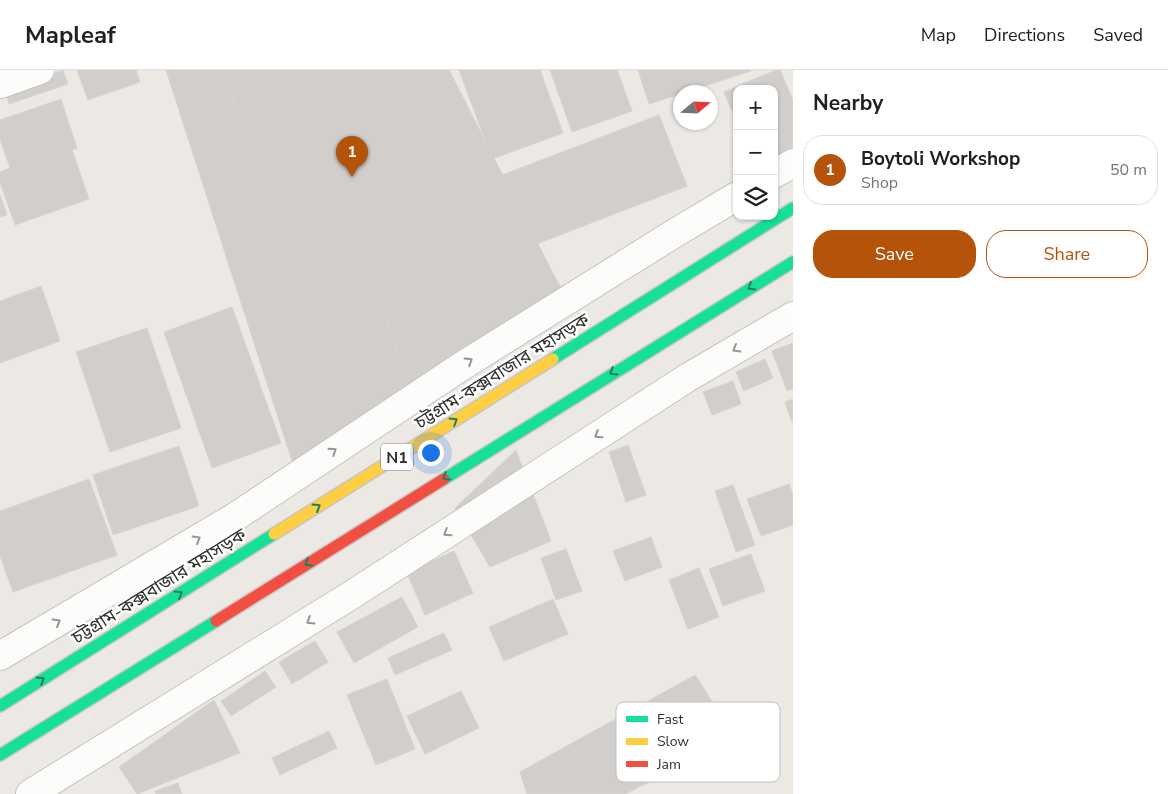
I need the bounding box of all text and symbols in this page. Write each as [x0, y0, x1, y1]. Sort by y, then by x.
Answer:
text: Mapleaf [25, 19, 116, 51]
text: Map [921, 23, 956, 47]
text: Directions [984, 23, 1065, 47]
text: Saved [1093, 23, 1143, 47]
north arrow [673, 85, 718, 130]
map controls [733, 85, 778, 220]
button: + [733, 85, 778, 130]
text: Nearby [813, 89, 883, 117]
button: − [733, 130, 778, 175]
pin: 1 [336, 136, 368, 177]
text: Boytoli Workshop [861, 146, 1020, 172]
text: 1 [825, 159, 835, 181]
text: 50 m [1110, 159, 1147, 181]
text: Shop [861, 172, 898, 194]
button: layers [733, 175, 778, 220]
button: Save [813, 230, 976, 278]
button: Share [986, 230, 1148, 278]
one-way arrow [748, 280, 757, 290]
street label: চট্টগ্রাম-কক্সবাজার মহাসড়ক [409, 307, 594, 435]
one-way arrow [732, 343, 741, 353]
one-way arrow [463, 358, 472, 368]
one-way arrow [610, 366, 619, 376]
one-way arrow [449, 418, 458, 427]
one-way arrow [594, 429, 603, 439]
your location [418, 440, 444, 466]
road number: N1 [381, 444, 413, 471]
one-way arrow [328, 448, 337, 457]
one-way arrow [442, 471, 451, 480]
one-way arrow [311, 504, 320, 514]
street label: চট্টগ্রাম-কক্সবাজার মহাসড়ক [66, 522, 251, 650]
one-way arrow [443, 527, 452, 537]
one-way arrow [192, 536, 201, 546]
one-way arrow [304, 557, 313, 566]
one-way arrow [174, 590, 183, 600]
one-way arrow [306, 614, 315, 624]
one-way arrow [52, 618, 61, 628]
one-way arrow [36, 677, 45, 686]
legend [616, 702, 780, 782]
text: Fast [657, 710, 683, 729]
text: Slow [657, 732, 689, 751]
text: Jam [656, 755, 681, 774]

